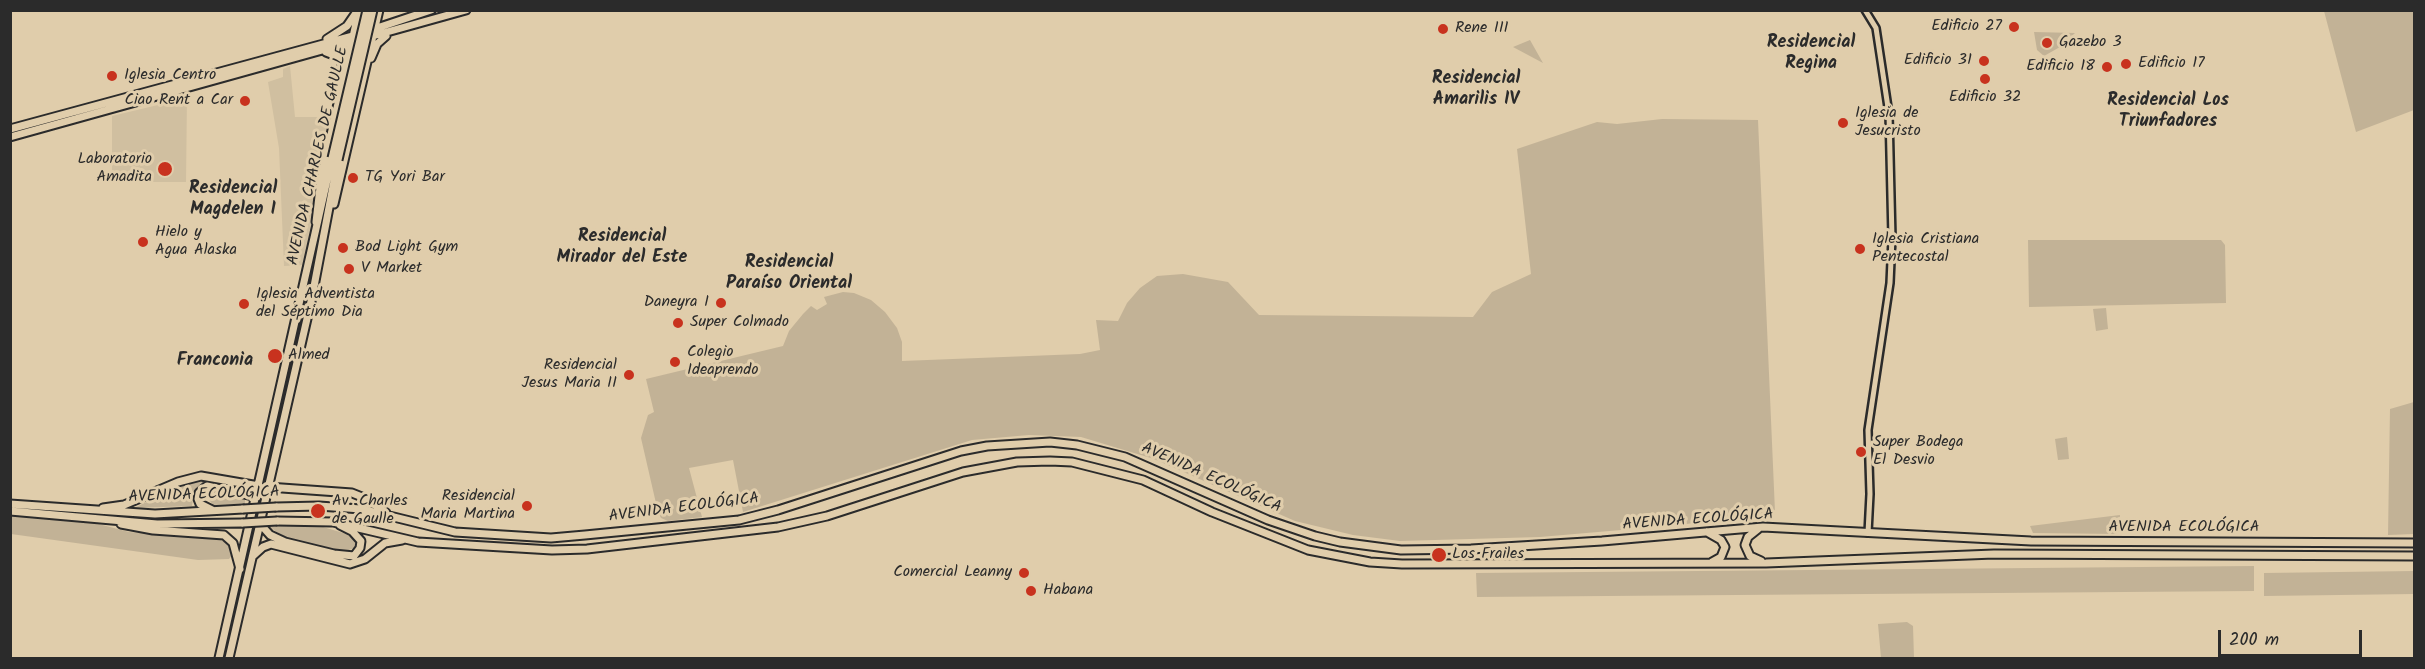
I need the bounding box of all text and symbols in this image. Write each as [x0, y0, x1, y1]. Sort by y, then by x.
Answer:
place label: Edificio 27 [1931, 17, 2002, 37]
place label: Rene III [1455, 19, 1509, 39]
marker: Edificio 27 [2007, 20, 2021, 34]
marker: Rene III [1436, 22, 1450, 36]
district label: Residencial Regina [1767, 33, 1855, 76]
place label: Gazebo 3 [2059, 33, 2122, 53]
marker: Gazebo 3 [2040, 36, 2054, 50]
street label: AVENIDA CHARLES DE GAULLE [284, 45, 354, 267]
place label: Edificio 31 [1904, 51, 1972, 71]
marker: Edificio 31 [1977, 54, 1991, 68]
place label: Edificio 17 [2138, 54, 2205, 74]
place label: Edificio 18 [2026, 57, 2095, 77]
marker: Edificio 17 [2119, 57, 2133, 71]
marker: Edificio 18 [2100, 60, 2114, 74]
place label: Iglesia Centro [124, 66, 216, 86]
marker: Iglesia Centro [105, 69, 119, 83]
district label: Residencial Amarilis IV [1432, 69, 1520, 112]
marker: Edificio 32 [1978, 72, 1992, 86]
place label: Edificio 32 [1949, 88, 2021, 108]
place label: Ciao Rent a Car [124, 91, 233, 111]
district label: Residencial Los Triunfadores [2107, 91, 2229, 134]
marker: Ciao Rent a Car [238, 94, 252, 108]
place label: Iglesia de Jesucristo [1855, 104, 1921, 142]
marker: Iglesia de Jesucristo [1836, 116, 1850, 130]
place label: Laboratorio Amadita [78, 150, 152, 188]
marker: Laboratorio Amadita [156, 160, 174, 178]
place label: TG Yori Bar [365, 168, 445, 188]
marker: TG Yori Bar [346, 171, 360, 185]
district label: Residencial Magdelen I [189, 179, 277, 222]
place label: Hielo y Agua Alaska [155, 223, 237, 261]
district label: Residencial Mirador del Este [557, 227, 687, 270]
place label: Iglesia Cristiana Pentecostal [1872, 230, 1979, 268]
marker: Hielo y Agua Alaska [136, 235, 150, 249]
place label: Bod Light Gym [355, 238, 458, 258]
marker: Bod Light Gym [336, 241, 350, 255]
marker: Iglesia Cristiana Pentecostal [1853, 242, 1867, 256]
district label: Residencial Paraíso Oriental [726, 253, 852, 296]
place label: V Market [361, 259, 422, 279]
marker: V Market [342, 262, 356, 276]
place label: Iglesia Adventista del Séptimo Dia [256, 285, 375, 323]
place label: Daneyra I [644, 293, 709, 313]
marker: Daneyra I [714, 296, 728, 310]
marker: Iglesia Adventista del Séptimo Dia [237, 297, 251, 311]
place label: Super Colmado [690, 313, 789, 333]
marker: Super Colmado [671, 316, 685, 330]
place label: Colegio Ideaprendo [687, 343, 759, 381]
place label: Almed [288, 346, 330, 366]
marker: Almed [266, 347, 284, 365]
district label: Franconia [177, 351, 253, 373]
marker: Colegio Ideaprendo [668, 355, 682, 369]
place label: Residencial Jesus Maria II [521, 356, 617, 394]
marker: Residencial Jesus Maria II [622, 368, 636, 382]
place label: Super Bodega El Desvio [1873, 433, 1963, 471]
street label: AVENIDA ECOLÓGICA [1138, 439, 1284, 519]
marker: Super Bodega El Desvio [1854, 445, 1868, 459]
street label: AVENIDA ECOLÓGICA [128, 484, 280, 508]
place label: Residencial Maria Martina [420, 487, 515, 525]
street label: AVENIDA ECOLÓGICA [608, 490, 760, 528]
place label: Av. Charles de Gaulle [332, 492, 408, 530]
marker: Residencial Maria Martina [520, 499, 534, 513]
marker: Av. Charles de Gaulle [309, 502, 327, 520]
street label: AVENIDA ECOLÓGICA [1622, 506, 1774, 536]
street label: AVENIDA ECOLÓGICA [2108, 518, 2260, 538]
place label: Los Frailes [1452, 545, 1524, 565]
marker: Los Frailes [1430, 546, 1448, 564]
place label: Comercial Leanny [893, 563, 1012, 583]
marker: Comercial Leanny [1017, 566, 1031, 580]
place label: Habana [1043, 581, 1093, 601]
marker: Habana [1024, 584, 1038, 598]
scale bar [2221, 618, 2365, 656]
text: 200 m [2229, 626, 2279, 655]

